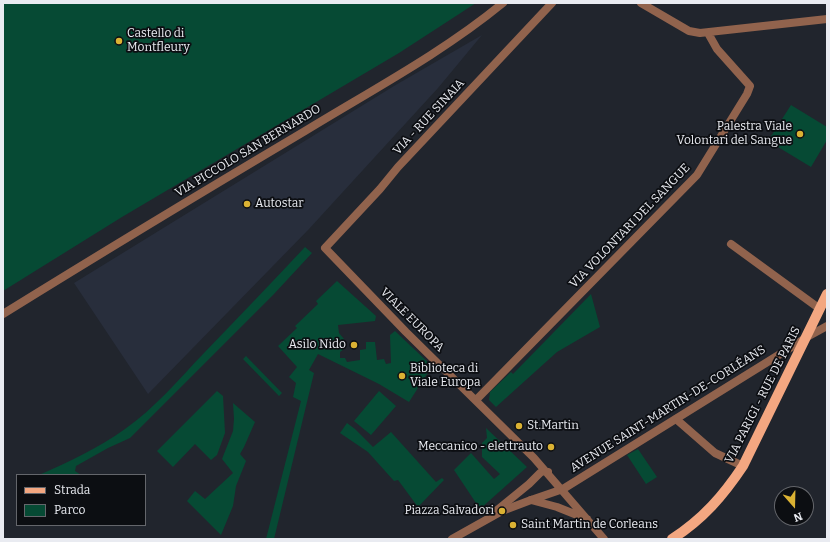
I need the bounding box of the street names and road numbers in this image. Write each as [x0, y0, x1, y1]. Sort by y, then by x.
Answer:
street label: VIA - RUE SINAIA [390, 76, 468, 158]
street label: VIA PICCOLO SAN BERNARDO [173, 102, 323, 200]
street label: VIA VOLONTARI DEL SANGUE [567, 161, 693, 291]
street label: VIALE EUROPA [377, 285, 447, 355]
street label: VIA PARIGI - RUE DE PARIS [722, 324, 804, 466]
street label: AVENUE SAINT-MARTIN-DE-CORLÉANS [568, 343, 768, 475]

